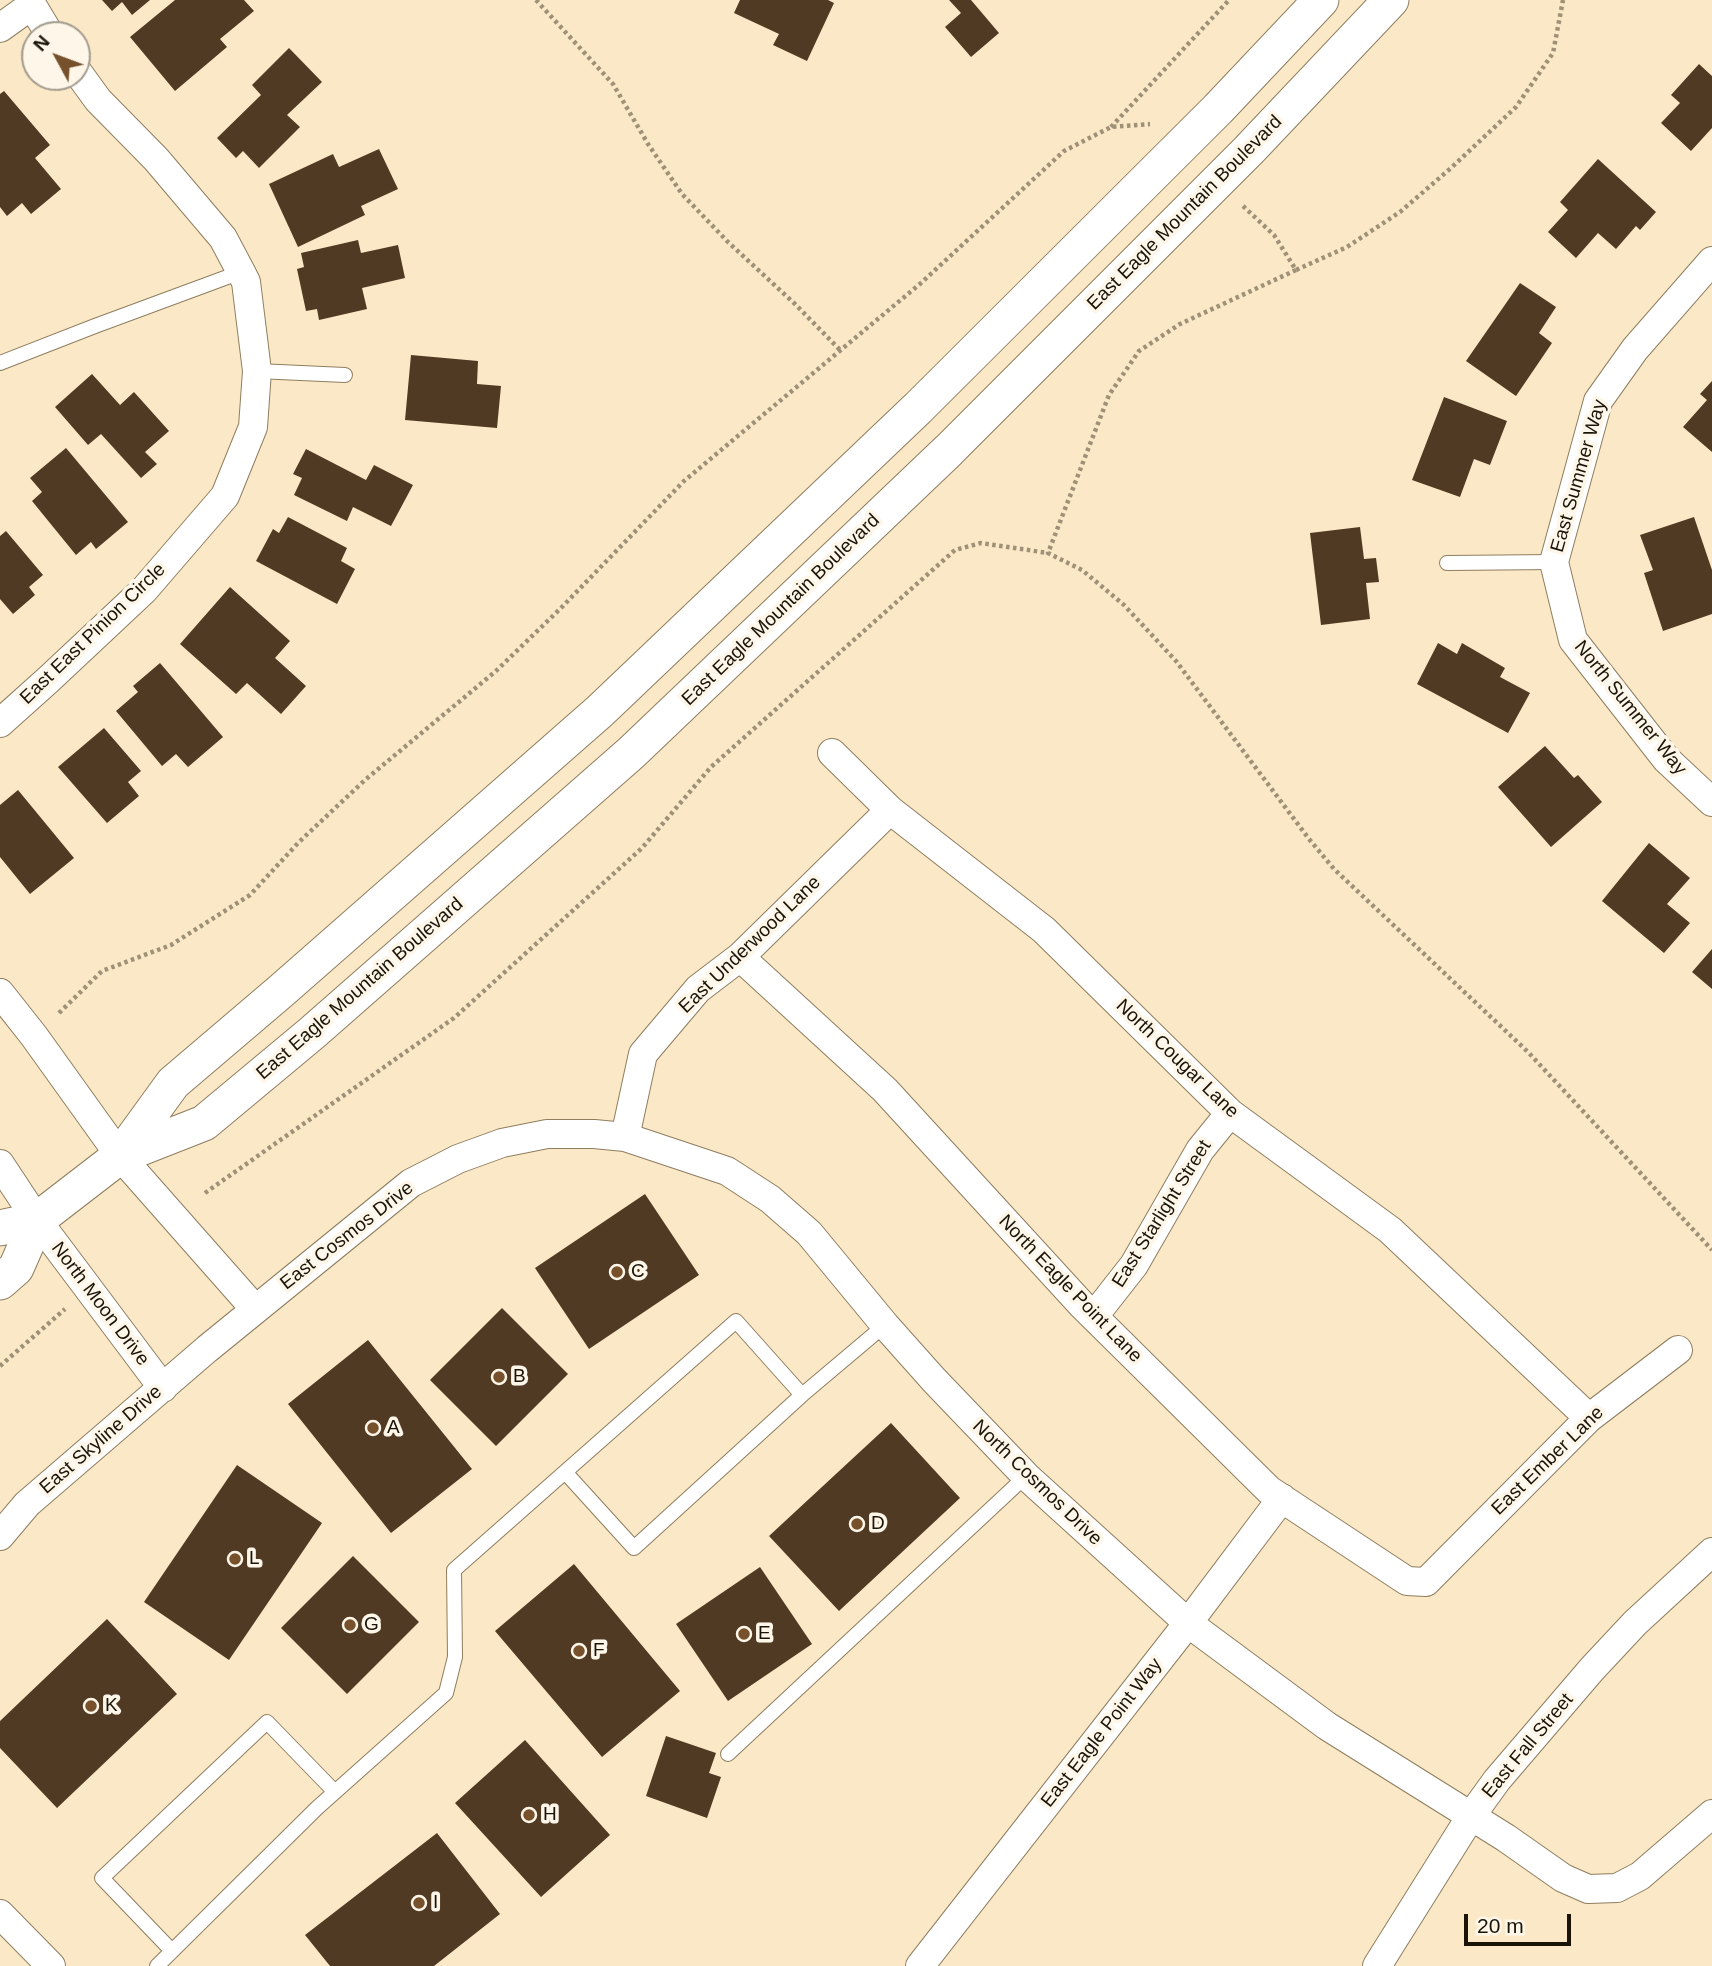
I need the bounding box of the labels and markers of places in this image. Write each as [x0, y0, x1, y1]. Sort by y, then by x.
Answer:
place label: C [631, 1261, 645, 1283]
marker: C [609, 1264, 625, 1280]
place label: B [513, 1366, 526, 1388]
marker: B [491, 1369, 507, 1385]
place label: A [387, 1417, 400, 1439]
marker: A [365, 1420, 381, 1436]
place label: D [871, 1513, 885, 1535]
marker: D [849, 1516, 865, 1532]
place label: L [249, 1548, 260, 1570]
marker: L [227, 1551, 243, 1567]
place label: G [364, 1614, 379, 1636]
marker: G [342, 1617, 358, 1633]
place label: E [758, 1623, 771, 1645]
marker: E [736, 1626, 752, 1642]
place label: F [593, 1640, 605, 1662]
marker: F [571, 1643, 587, 1659]
place label: K [105, 1695, 118, 1717]
marker: K [83, 1698, 99, 1714]
place label: H [543, 1804, 557, 1826]
marker: H [521, 1807, 537, 1823]
place label: I [433, 1892, 438, 1914]
marker: I [411, 1895, 427, 1911]

